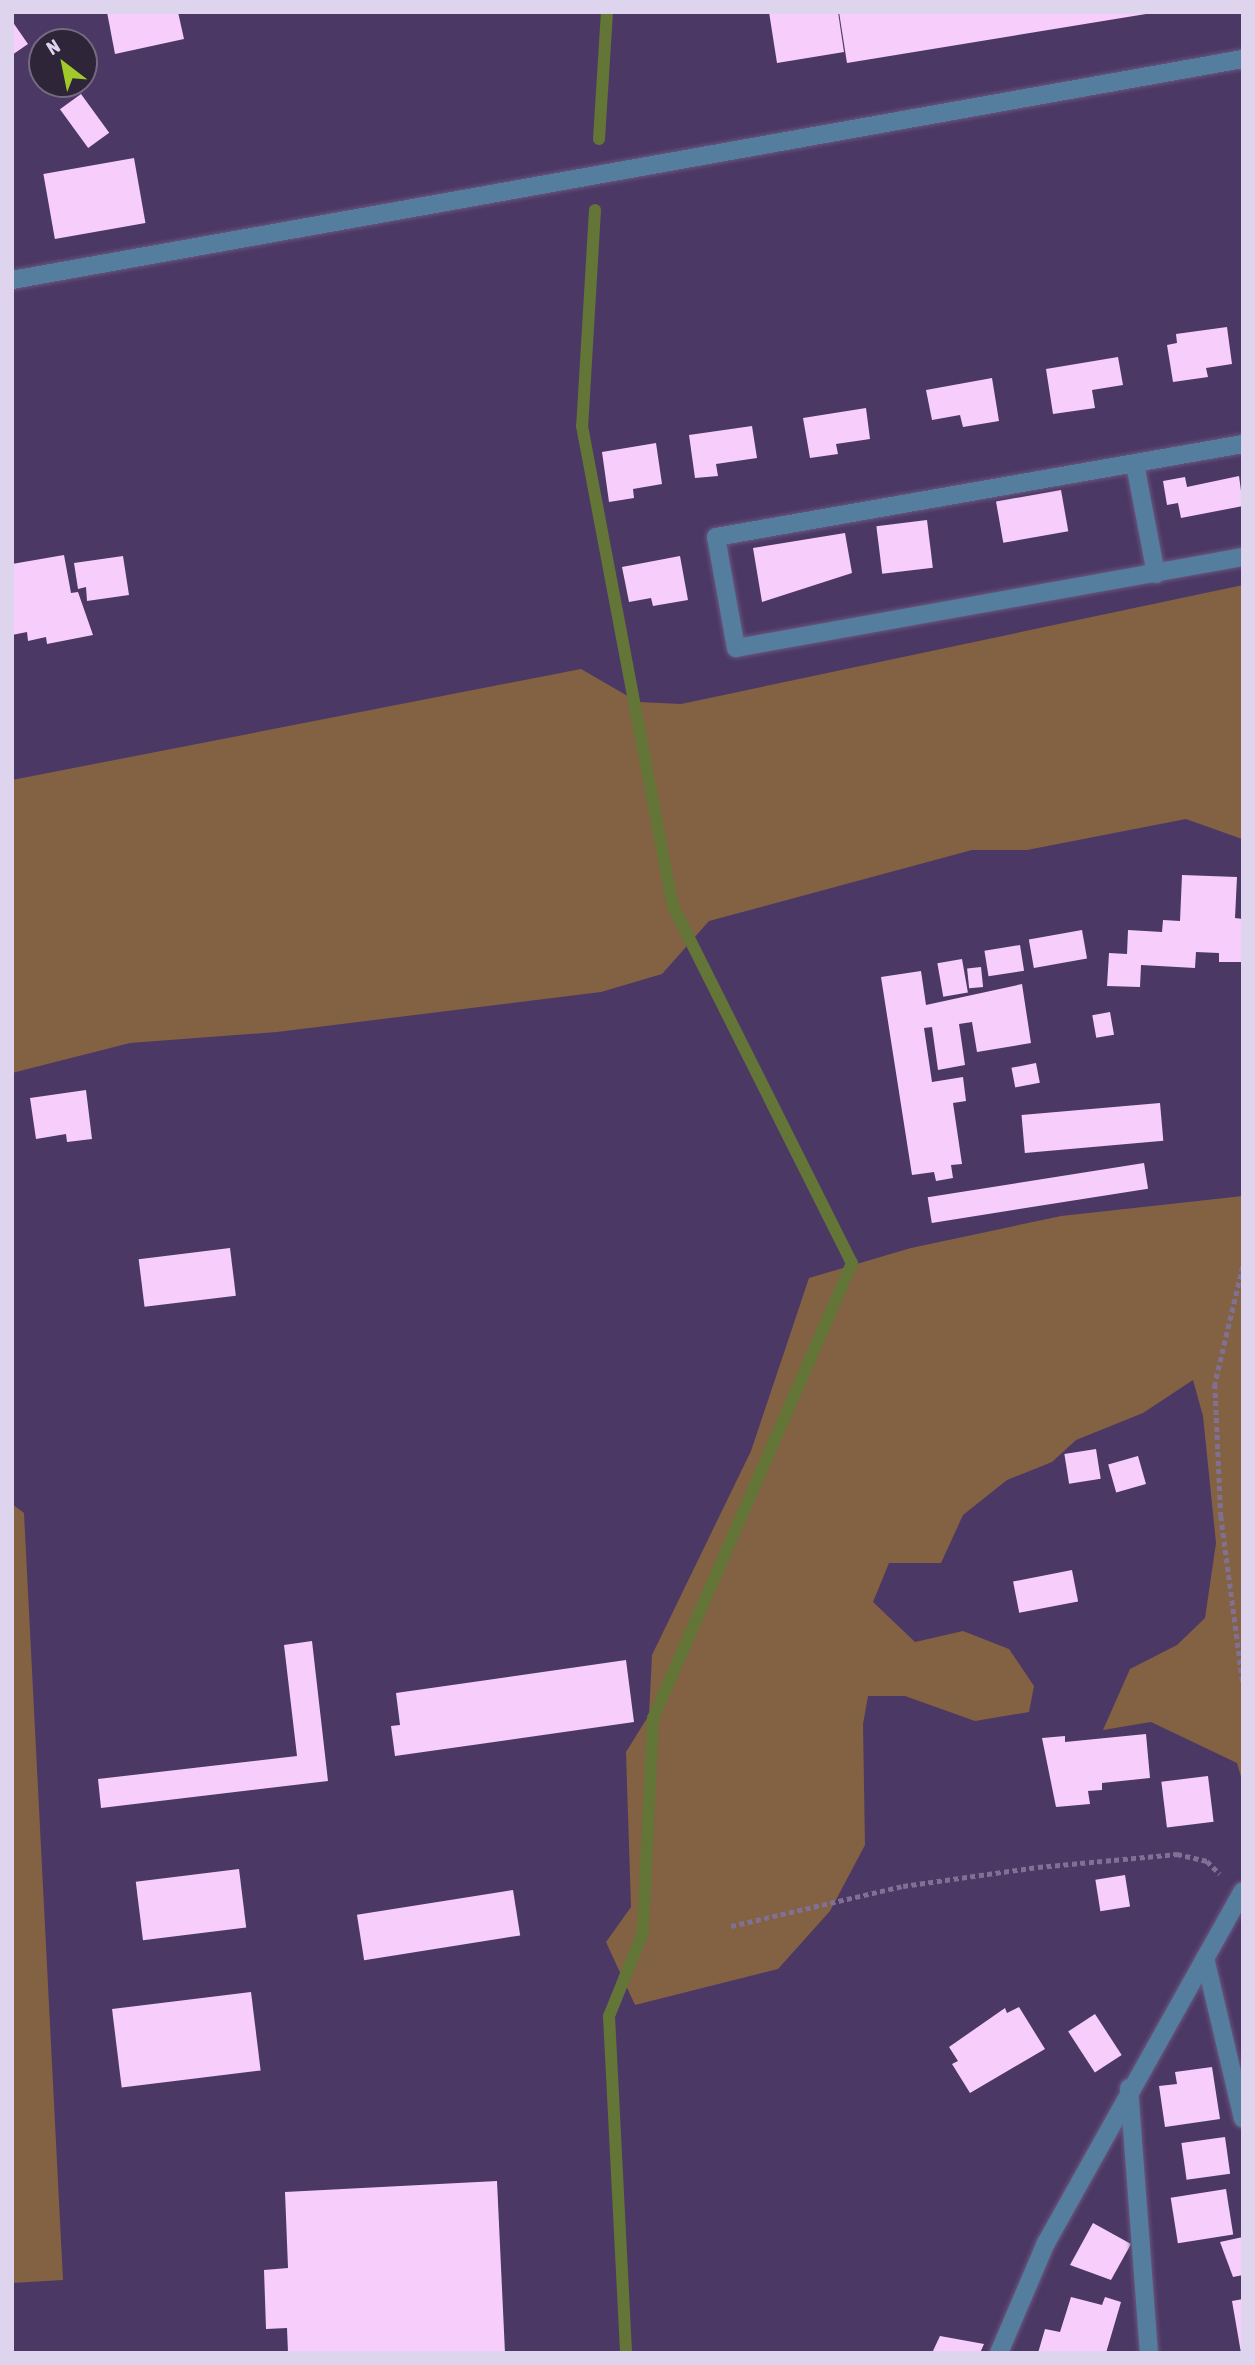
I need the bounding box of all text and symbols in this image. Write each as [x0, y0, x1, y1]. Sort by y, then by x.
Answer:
north arrow [28, 28, 98, 98]
text: N [42, 35, 64, 59]

